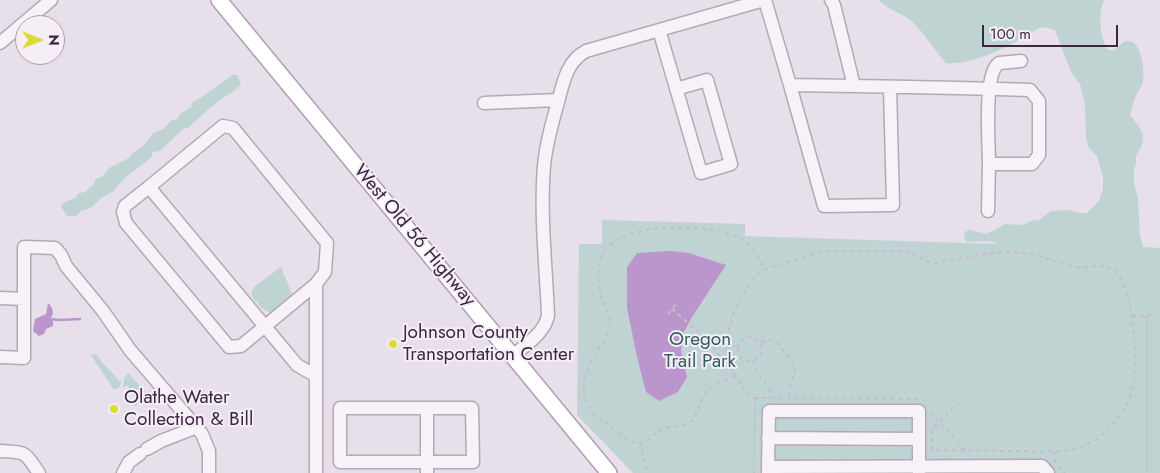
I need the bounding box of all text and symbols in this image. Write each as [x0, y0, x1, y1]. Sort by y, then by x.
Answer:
north arrow [15, 15, 65, 65]
scale bar [985, 15, 1121, 47]
text: 100 m [990, 23, 1031, 45]
text: N [44, 34, 64, 46]
street label: West Old 56 Highway [348, 161, 480, 311]
place label: Johnson County Transportation Center [403, 322, 574, 366]
park label: Oregon Trail Park [664, 329, 736, 373]
marker: Johnson County Transportation Center [387, 338, 399, 350]
place label: Olathe Water Collection & Bill [124, 387, 253, 431]
marker: Olathe Water Collection & Bill [108, 403, 120, 415]

